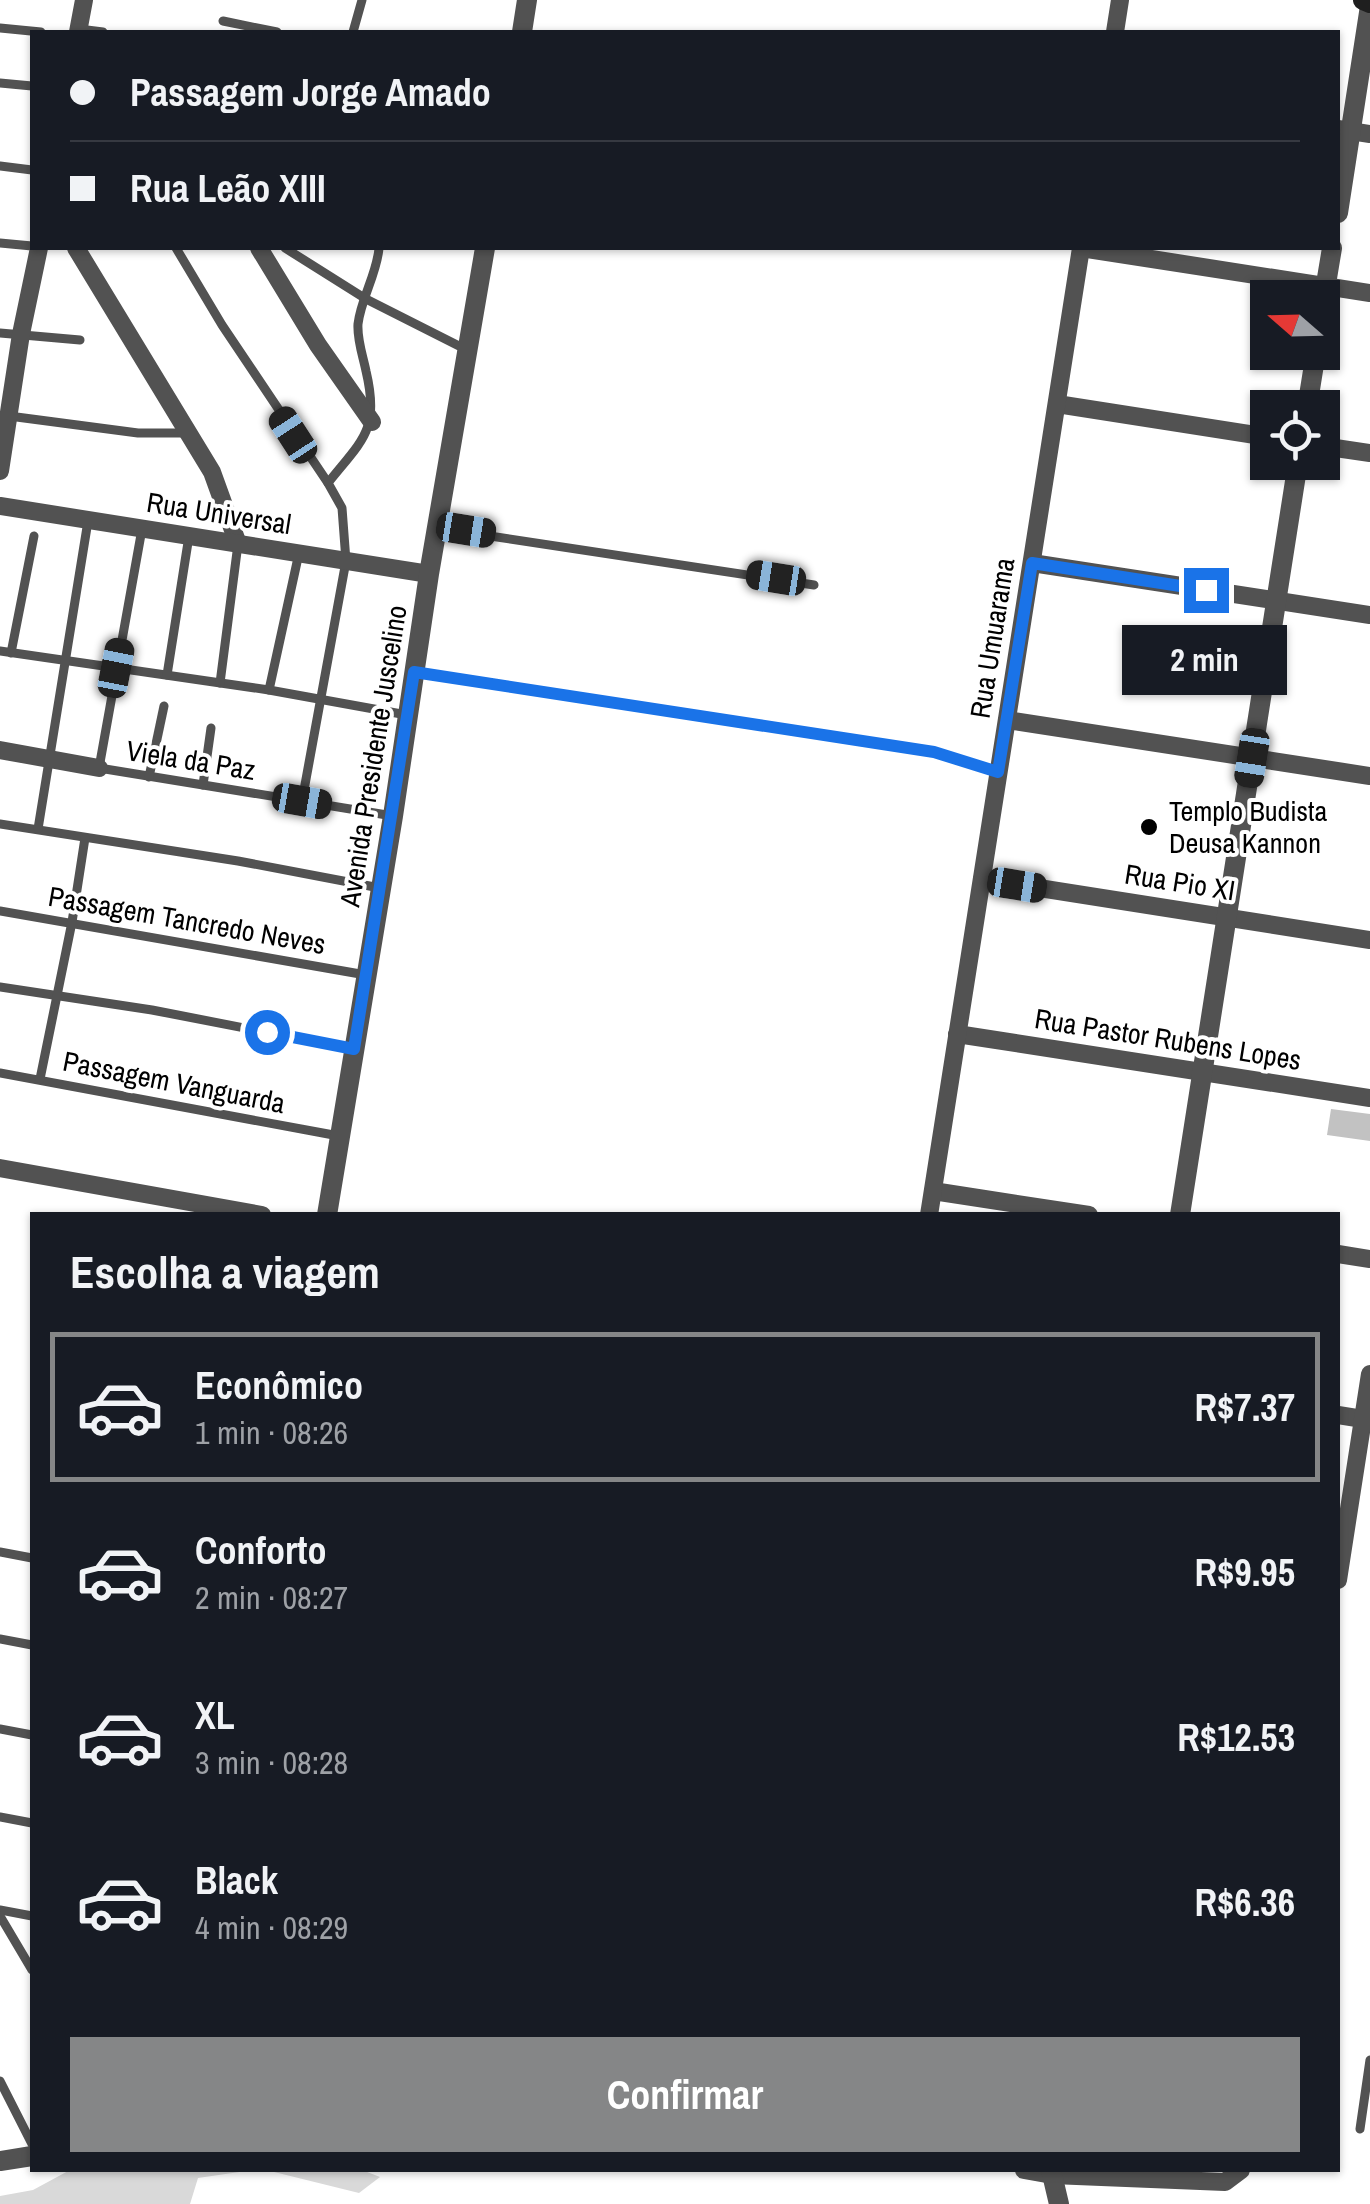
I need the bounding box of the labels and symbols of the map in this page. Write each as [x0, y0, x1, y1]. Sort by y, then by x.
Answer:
north arrow [1250, 280, 1340, 370]
car [264, 402, 322, 468]
street label: Rua Universal [144, 483, 294, 543]
car [434, 510, 498, 550]
street label: Rua Umuarama [961, 555, 1023, 721]
car [744, 558, 808, 598]
route end [1184, 568, 1229, 613]
street label: Avenida Presidente Juscelino [330, 603, 416, 910]
callout: 2 min [1124, 625, 1288, 695]
car [96, 636, 136, 700]
car [1232, 726, 1272, 790]
street label: Viela da Paz [124, 731, 258, 789]
car [270, 781, 334, 821]
place label: Templo Budista Deusa Kannon [1169, 792, 1327, 862]
marker: Templo Budista Deusa Kannon [1138, 816, 1160, 838]
street label: Rua Pio XI [1122, 855, 1238, 909]
car [985, 865, 1049, 905]
street label: Passagem Tancredo Neves [45, 877, 329, 963]
street label: Rua Pastor Rubens Lopes [1032, 999, 1304, 1079]
route start [245, 1010, 290, 1055]
street label: Passagem Vanguarda [60, 1042, 289, 1122]

